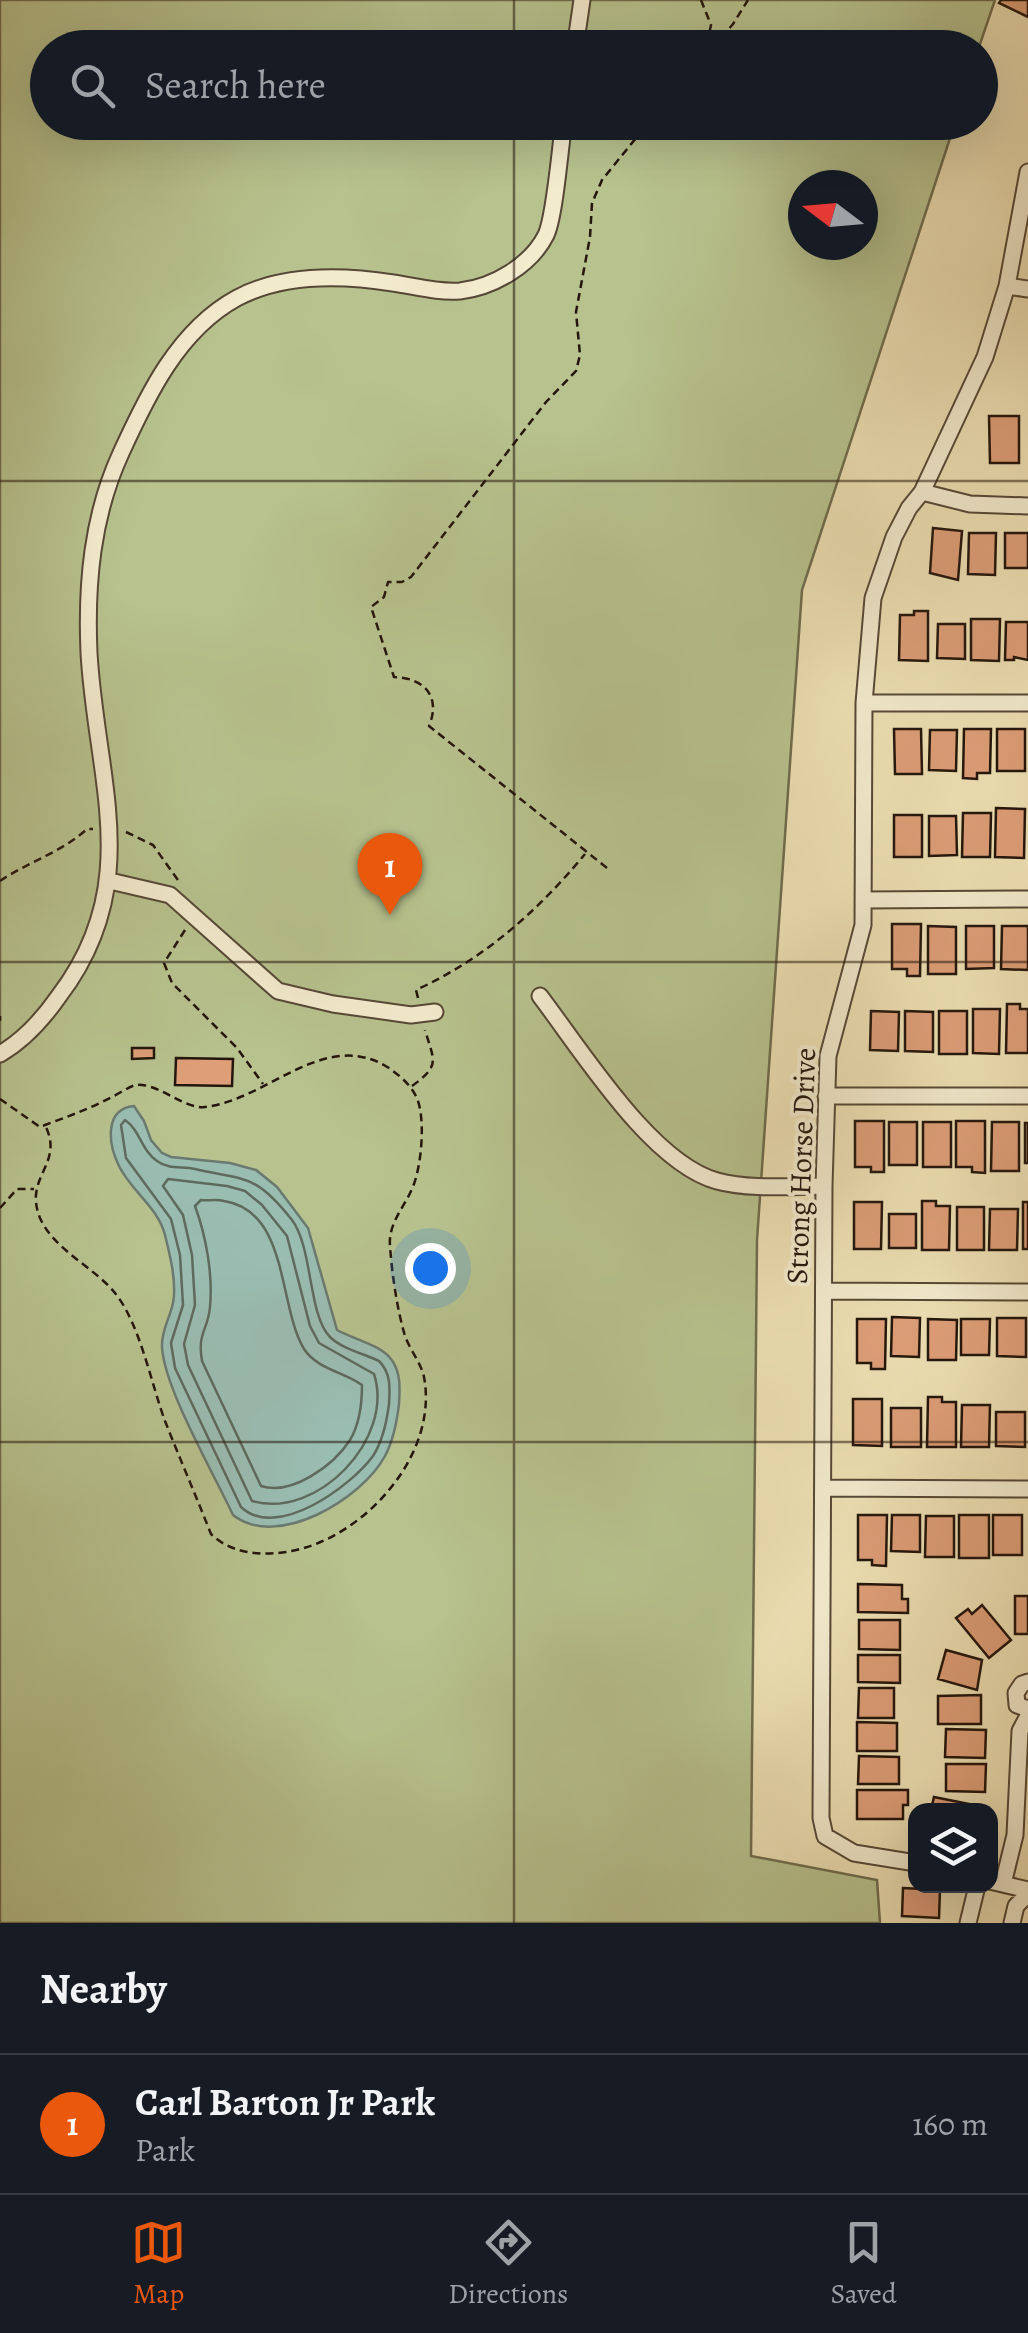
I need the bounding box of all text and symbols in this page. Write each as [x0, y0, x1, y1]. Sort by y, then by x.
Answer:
search box [30, 30, 998, 140]
icon: search [65, 58, 120, 113]
text: Search here [145, 59, 326, 111]
north arrow [788, 170, 878, 260]
pin: 1 [358, 832, 422, 915]
street label: Strong Horse Drive [777, 1047, 825, 1285]
your location [405, 1243, 456, 1294]
map controls [908, 1803, 998, 1893]
button: layers [908, 1803, 998, 1893]
text: Nearby [40, 1960, 167, 2017]
text: Carl Barton Jr Park [135, 2076, 435, 2128]
text: 1 [67, 2102, 78, 2146]
text: 160 m [912, 2102, 988, 2146]
text: Park [135, 2128, 195, 2172]
tab: Map [131, 2215, 186, 2313]
tab: Directions [448, 2215, 568, 2313]
tab: Saved [831, 2215, 897, 2313]

